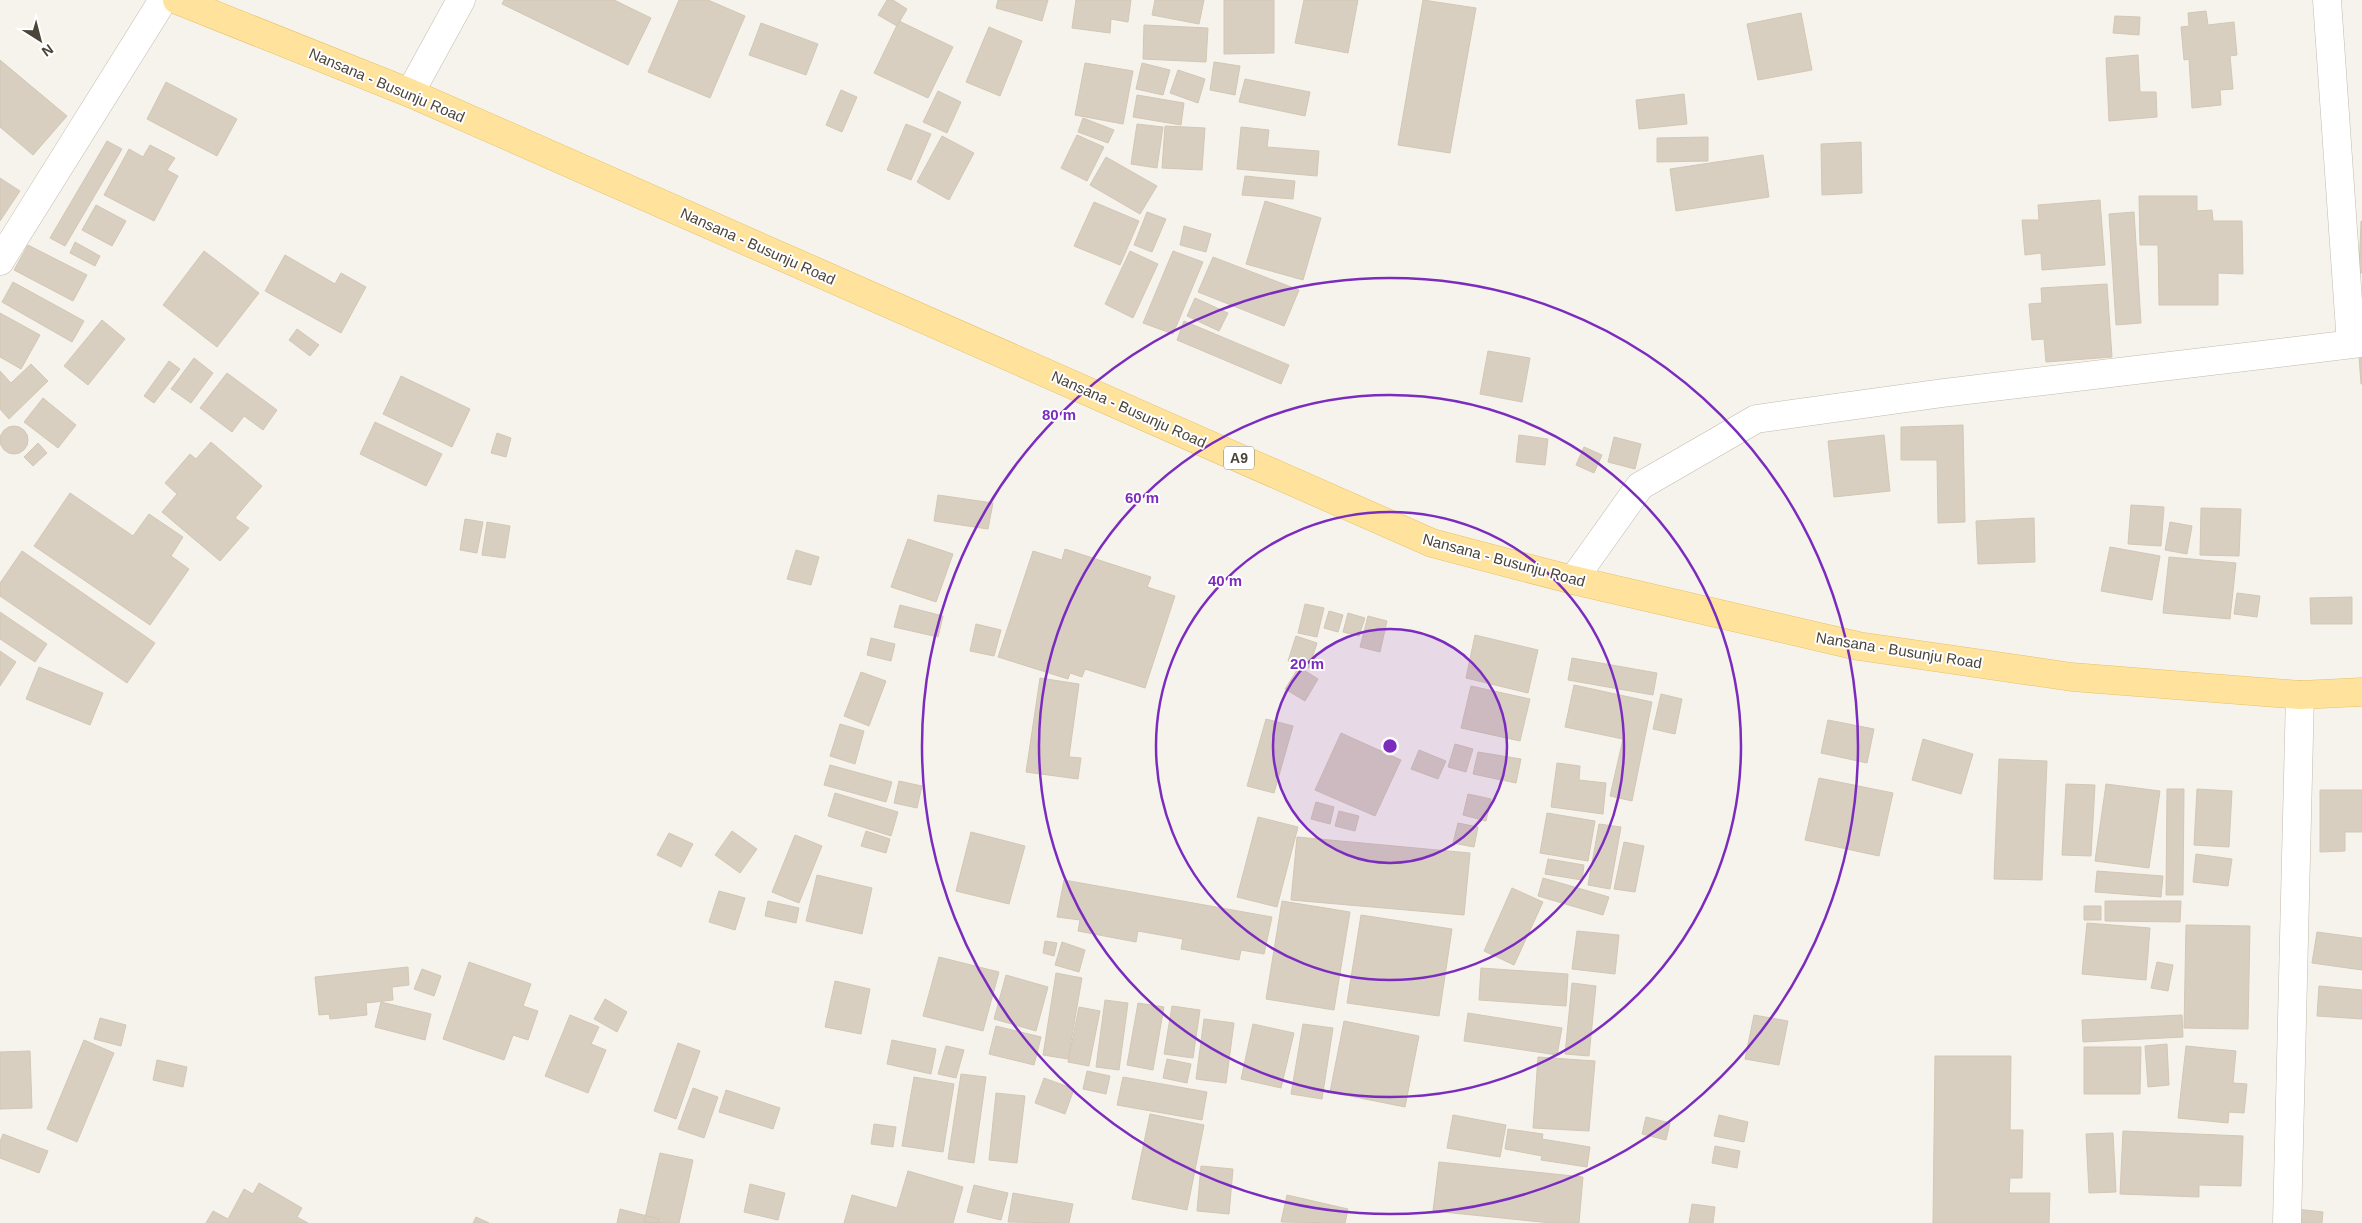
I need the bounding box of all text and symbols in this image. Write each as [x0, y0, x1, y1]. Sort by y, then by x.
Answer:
north arrow [15, 15, 65, 65]
text: N [39, 41, 56, 60]
street label: Nansana - Busunju Road [307, 44, 467, 126]
street label: Nansana - Busunju Road [678, 204, 838, 288]
street label: Nansana - Busunju Road [1049, 367, 1209, 451]
text: 80 m [1042, 406, 1076, 423]
road number: A9 [1224, 446, 1254, 469]
text: 60 m [1125, 489, 1159, 506]
street label: Nansana - Busunju Road [1421, 530, 1587, 590]
text: 40 m [1208, 572, 1242, 589]
street label: Nansana - Busunju Road [1815, 628, 1983, 672]
text: 20 m [1290, 655, 1324, 672]
centre of rings [1381, 737, 1399, 755]

